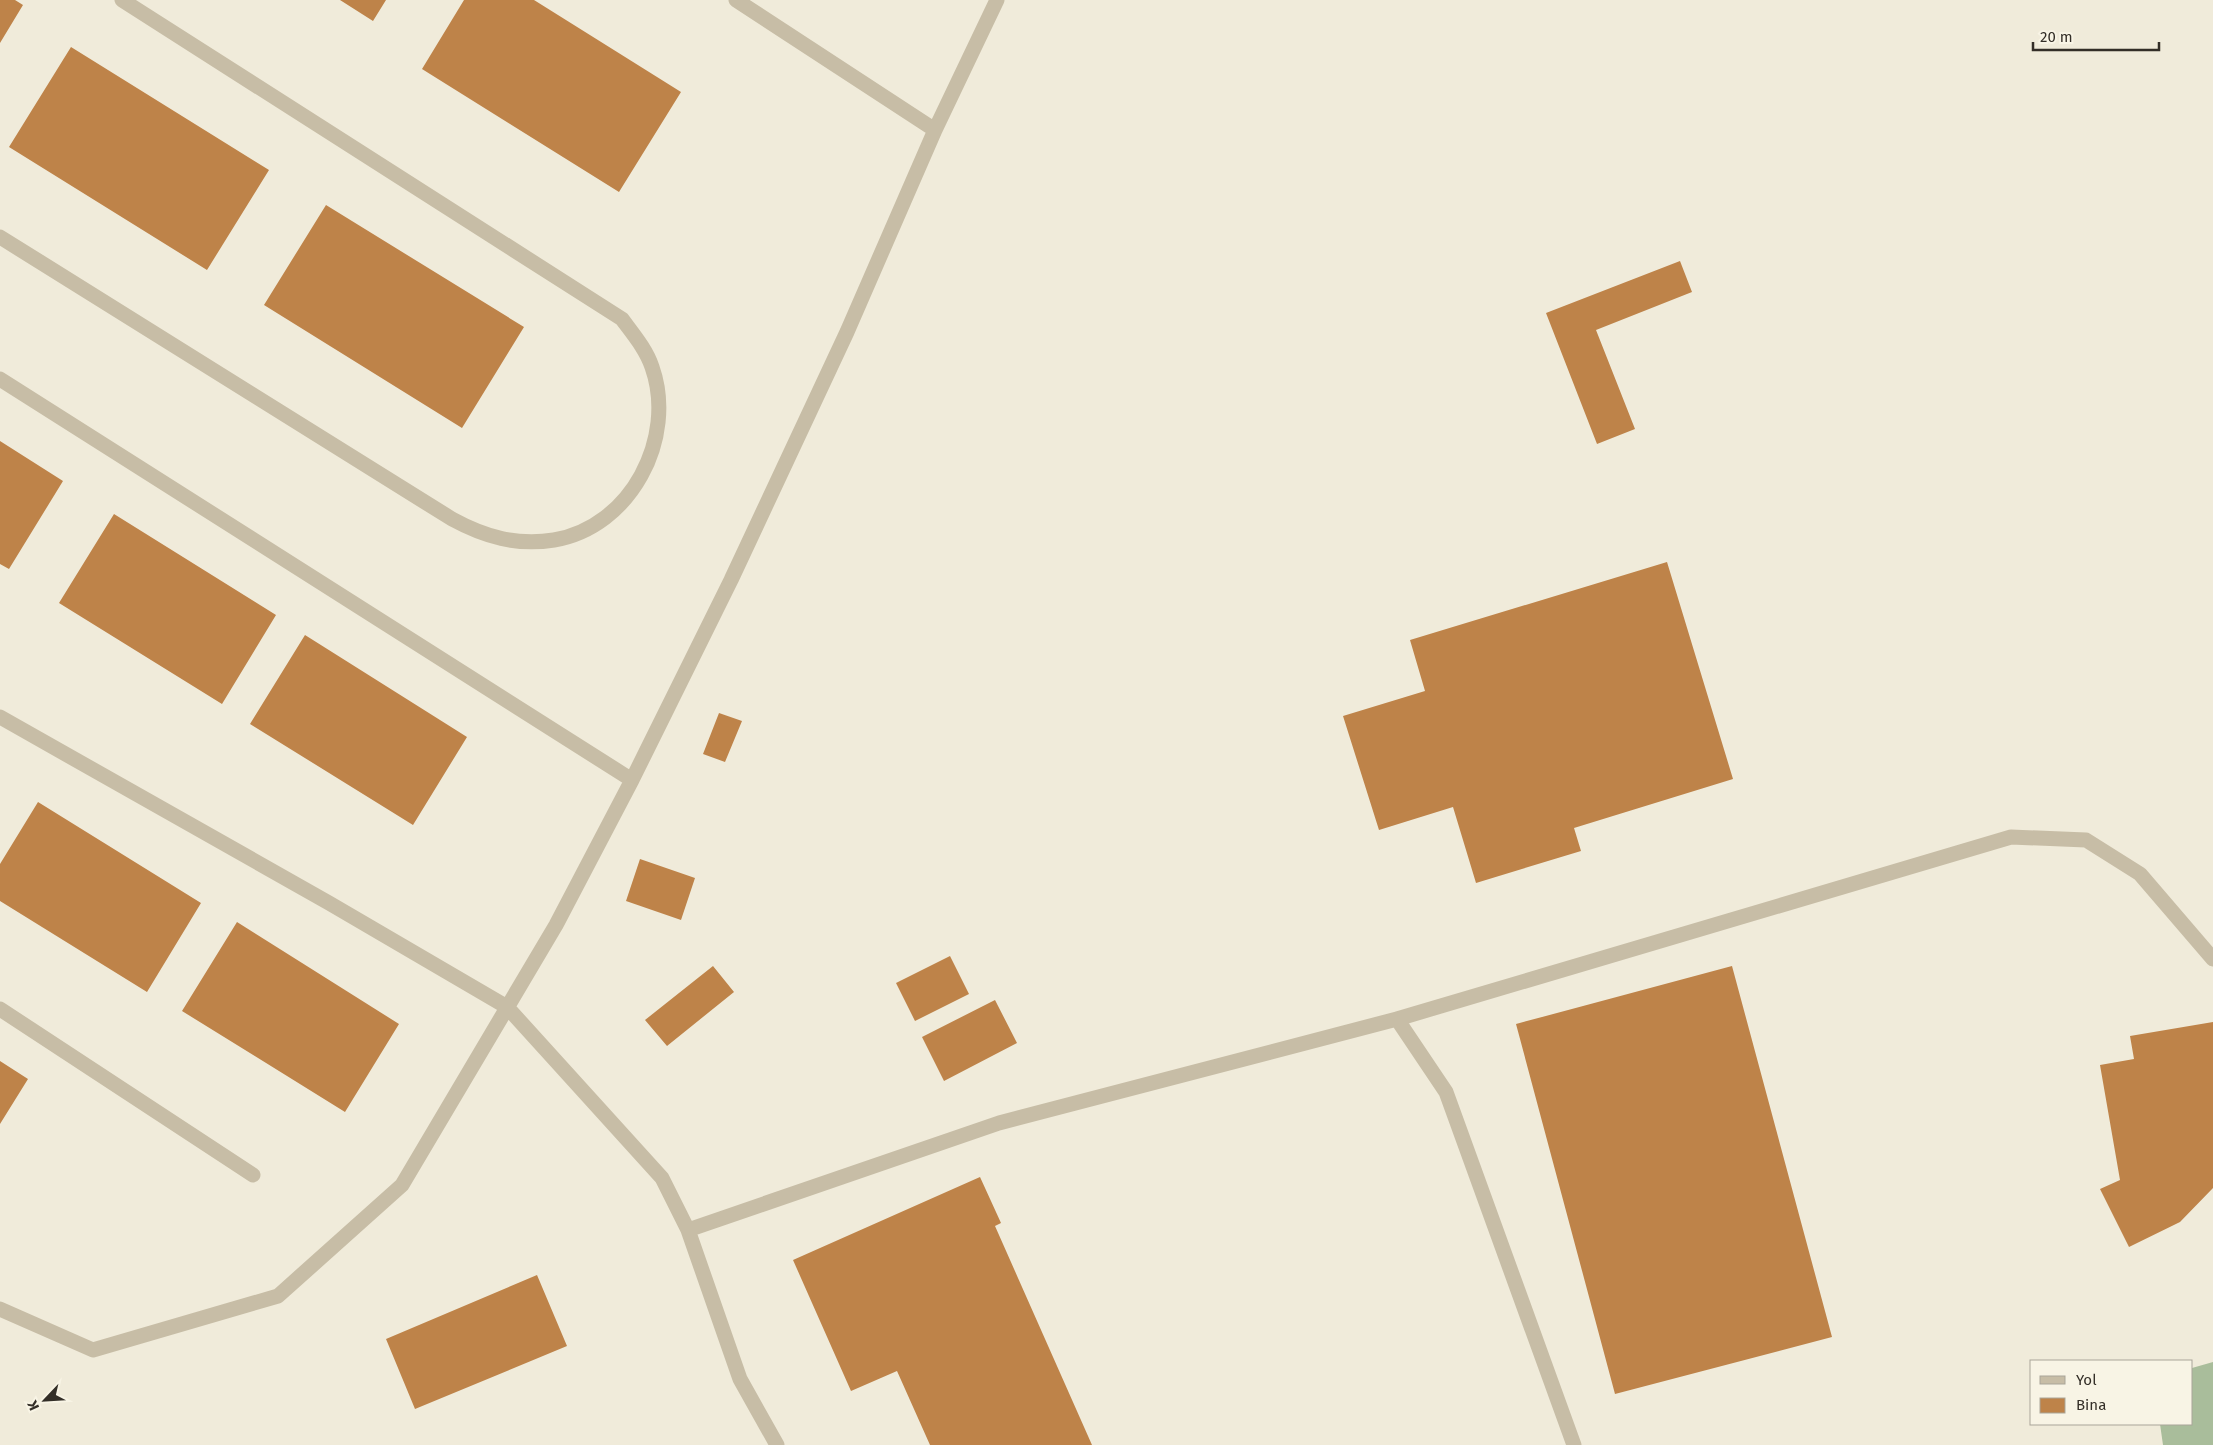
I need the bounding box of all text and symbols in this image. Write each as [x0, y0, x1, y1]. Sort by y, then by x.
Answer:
scale bar [2033, 20, 2159, 52]
text: 20 m [2040, 28, 2073, 46]
legend [2030, 1360, 2193, 1425]
text: Yol [2076, 1371, 2097, 1389]
north arrow [20, 1375, 70, 1425]
text: Bina [2076, 1396, 2106, 1414]
text: K [24, 1397, 43, 1413]

